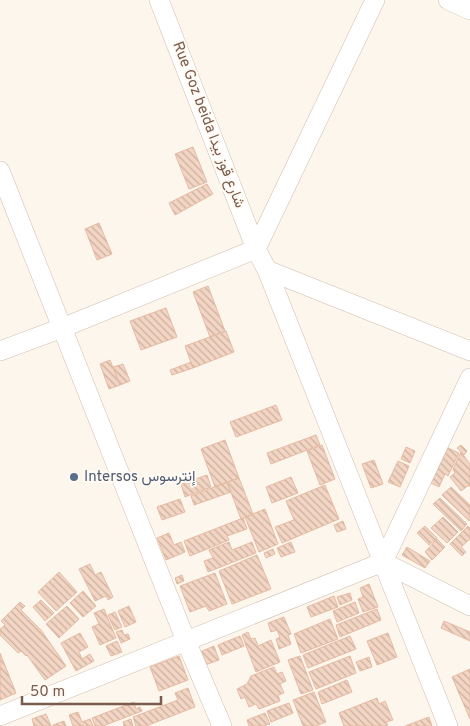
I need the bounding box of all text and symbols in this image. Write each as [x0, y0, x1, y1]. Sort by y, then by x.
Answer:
street label: Rue Goz beida شارع قوز بيدا [167, 39, 249, 211]
place label: Intersos إنترسوس [84, 468, 196, 487]
marker: Intersos إنترسوس [68, 471, 80, 483]
scale bar [22, 674, 161, 706]
text: 50 m [30, 683, 65, 702]

